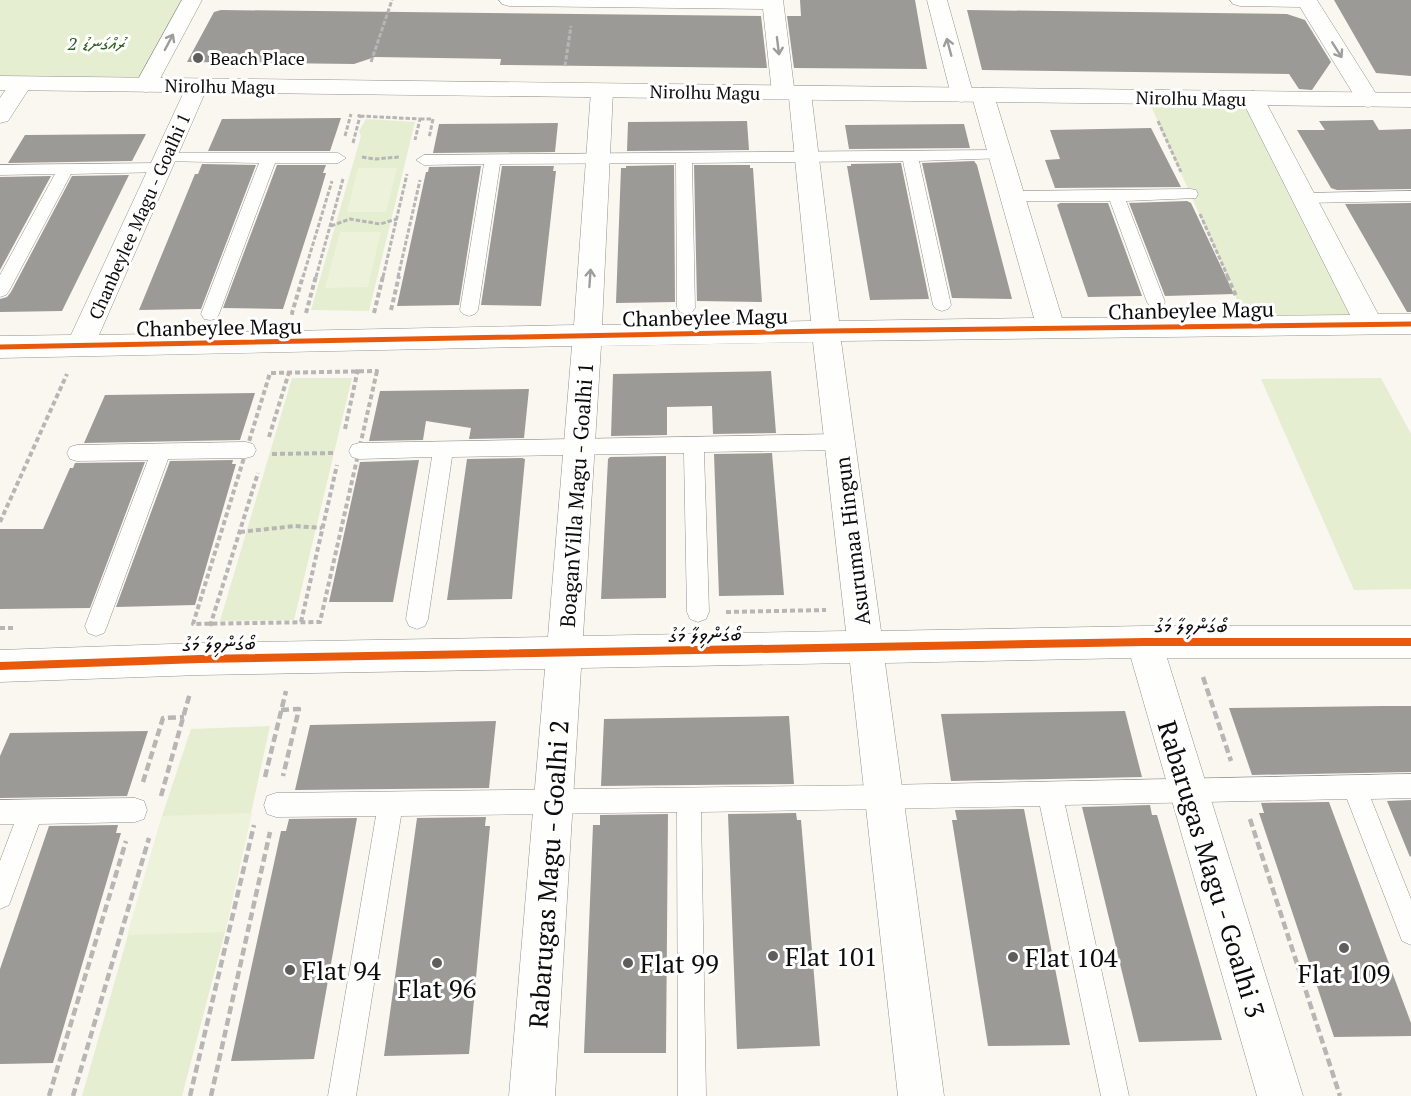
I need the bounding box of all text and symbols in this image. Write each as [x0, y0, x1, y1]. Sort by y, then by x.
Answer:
park label: ރުއްގަނޑު 2 [67, 31, 128, 55]
one-way arrow [164, 34, 175, 52]
one-way arrow [773, 36, 784, 56]
one-way arrow [943, 38, 955, 57]
one-way arrow [1332, 41, 1344, 58]
place label: Beach Place [210, 46, 305, 70]
marker: Beach Place [191, 51, 205, 65]
street label: Nirolhu Magu [164, 73, 276, 99]
street label: Nirolhu Magu [649, 79, 761, 105]
street label: Nirolhu Magu [1135, 85, 1247, 111]
street label: Chanbeylee Magu - Goalhi 1 [83, 109, 195, 323]
one-way arrow [585, 269, 596, 288]
street label: Chanbeylee Magu [1108, 295, 1274, 325]
street label: Chanbeylee Magu [622, 302, 788, 332]
street label: Chanbeylee Magu [136, 312, 302, 342]
street label: BoaganVilla Magu - Goalhi 1 [553, 362, 599, 628]
street label: Asurumaa Hingun [828, 455, 876, 627]
street label: ބޯގަންވިލާ މަގު [1153, 611, 1228, 640]
street label: ބޯގަންވިލާ މަގު [667, 619, 742, 650]
street label: ބޯގަންވިލާ މަގު [181, 628, 256, 659]
street label: Rabarugas Magu - Goalhi 3 [1151, 716, 1273, 1022]
street label: Rabarugas Magu - Goalhi 2 [520, 719, 576, 1029]
place label: Flat 101 [785, 939, 878, 973]
place label: Flat 104 [1025, 940, 1118, 974]
marker: Flat 109 [1337, 941, 1351, 955]
place label: Flat 99 [640, 946, 719, 980]
marker: Flat 101 [766, 949, 780, 963]
marker: Flat 104 [1006, 950, 1020, 964]
place label: Flat 94 [302, 953, 381, 987]
marker: Flat 96 [430, 956, 444, 970]
marker: Flat 99 [621, 956, 635, 970]
place label: Flat 109 [1298, 956, 1390, 990]
marker: Flat 94 [283, 963, 297, 977]
place label: Flat 96 [398, 971, 477, 1005]

